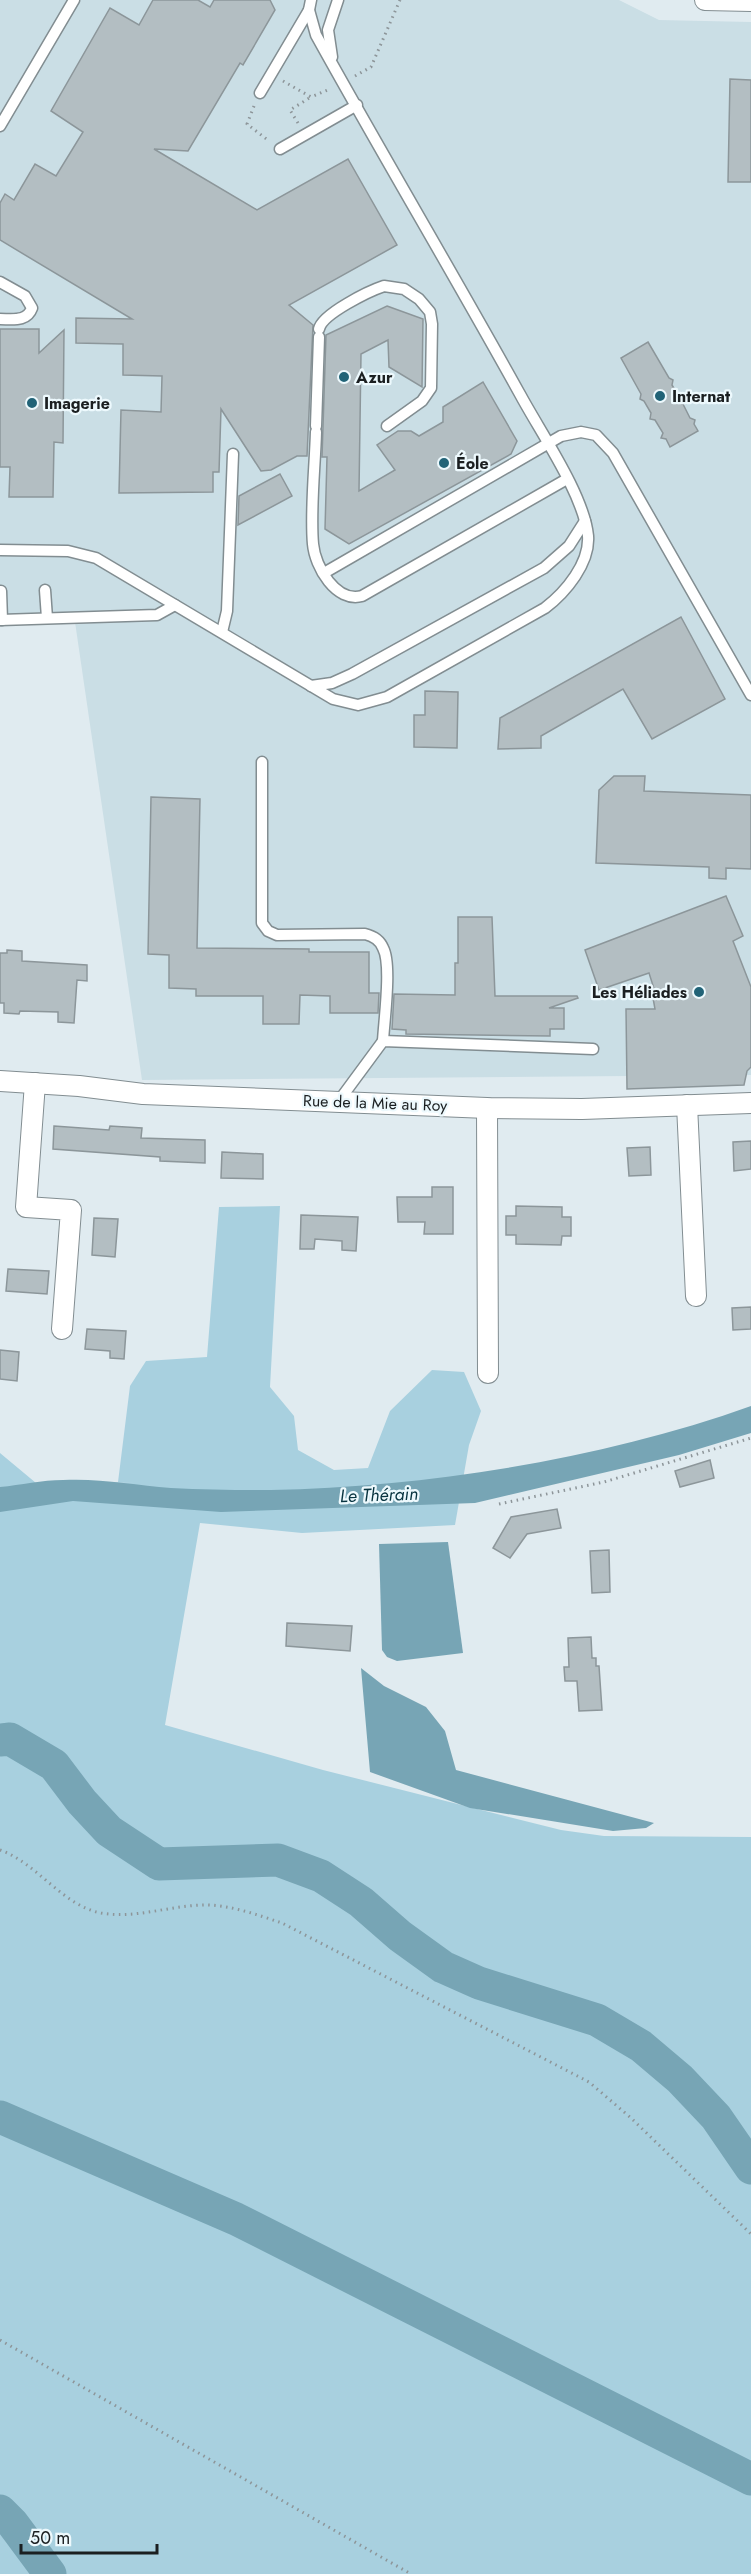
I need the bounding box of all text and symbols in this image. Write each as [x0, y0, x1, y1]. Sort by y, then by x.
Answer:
place label: Azur [355, 366, 393, 389]
marker: Azur [337, 370, 351, 384]
place label: Internat [672, 385, 731, 408]
marker: Internat [653, 389, 667, 403]
place label: Imagerie [44, 392, 110, 415]
marker: Imagerie [25, 396, 39, 410]
place label: Éole [456, 452, 489, 475]
marker: Éole [437, 456, 451, 470]
place label: Les Héliades [592, 981, 687, 1004]
marker: Les Héliades [692, 985, 706, 999]
street label: Rue de la Mie au Roy [302, 1089, 448, 1117]
water label: Le Thérain [339, 1481, 419, 1509]
scale bar [21, 2517, 158, 2555]
text: 50 m [30, 2525, 70, 2551]

